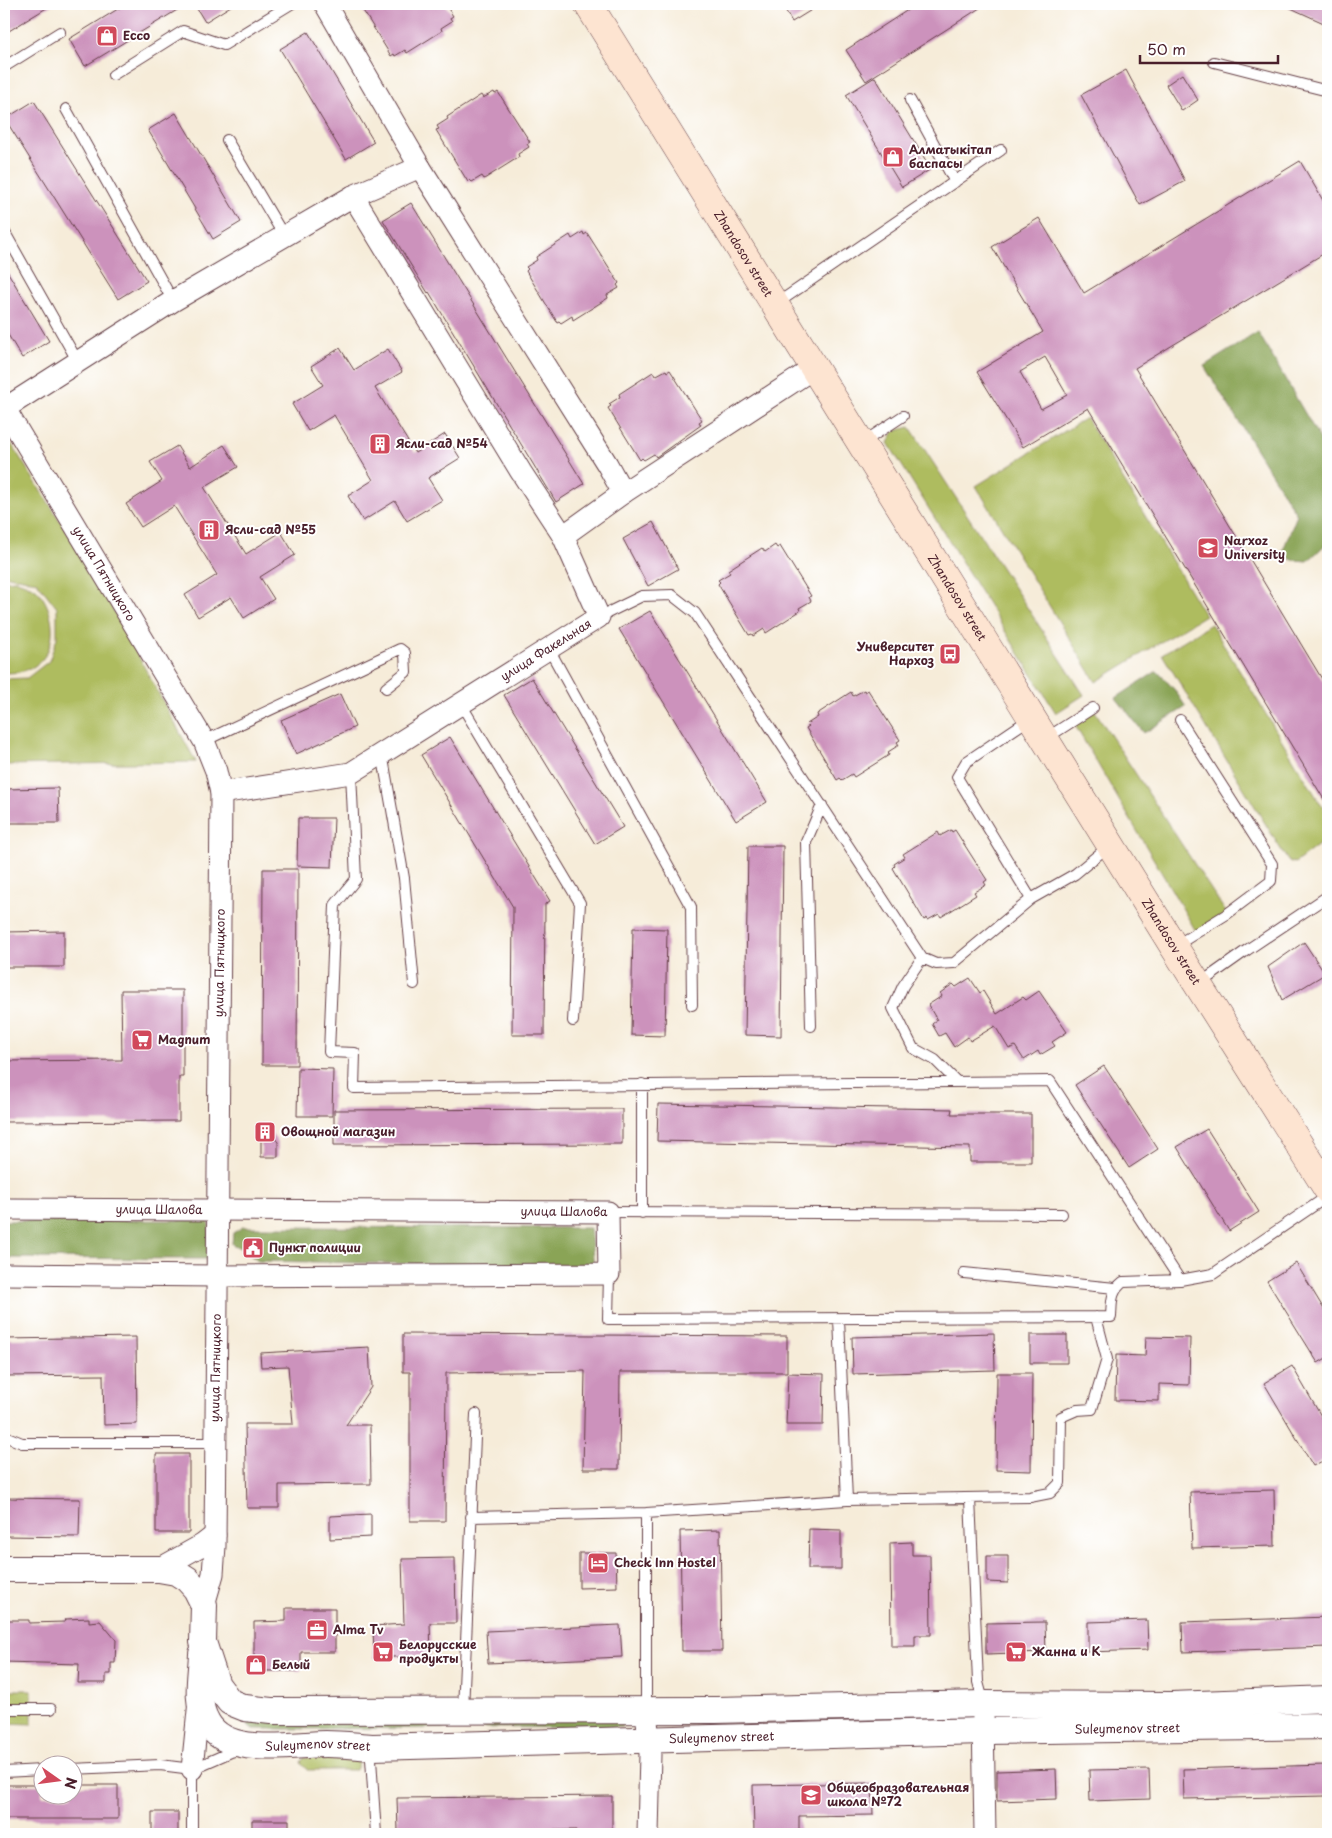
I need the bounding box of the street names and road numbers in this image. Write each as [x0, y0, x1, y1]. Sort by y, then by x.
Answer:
street label: Zhandosov street [710, 206, 778, 300]
street label: улица Пятницкого [69, 522, 140, 625]
street label: Zhandosov street [924, 550, 992, 644]
street label: улица Факельная [496, 614, 595, 685]
street label: Zhandosov street [1138, 894, 1206, 988]
street label: улица Пятницкого [209, 908, 229, 1017]
street label: улица Шалова [115, 1200, 203, 1218]
street label: улица Шалова [520, 1202, 608, 1220]
street label: улица Пятницкого [205, 1313, 225, 1422]
street label: Suleymenov street [1074, 1718, 1180, 1738]
street label: Suleymenov street [668, 1726, 775, 1747]
street label: Suleymenov street [265, 1734, 371, 1755]

